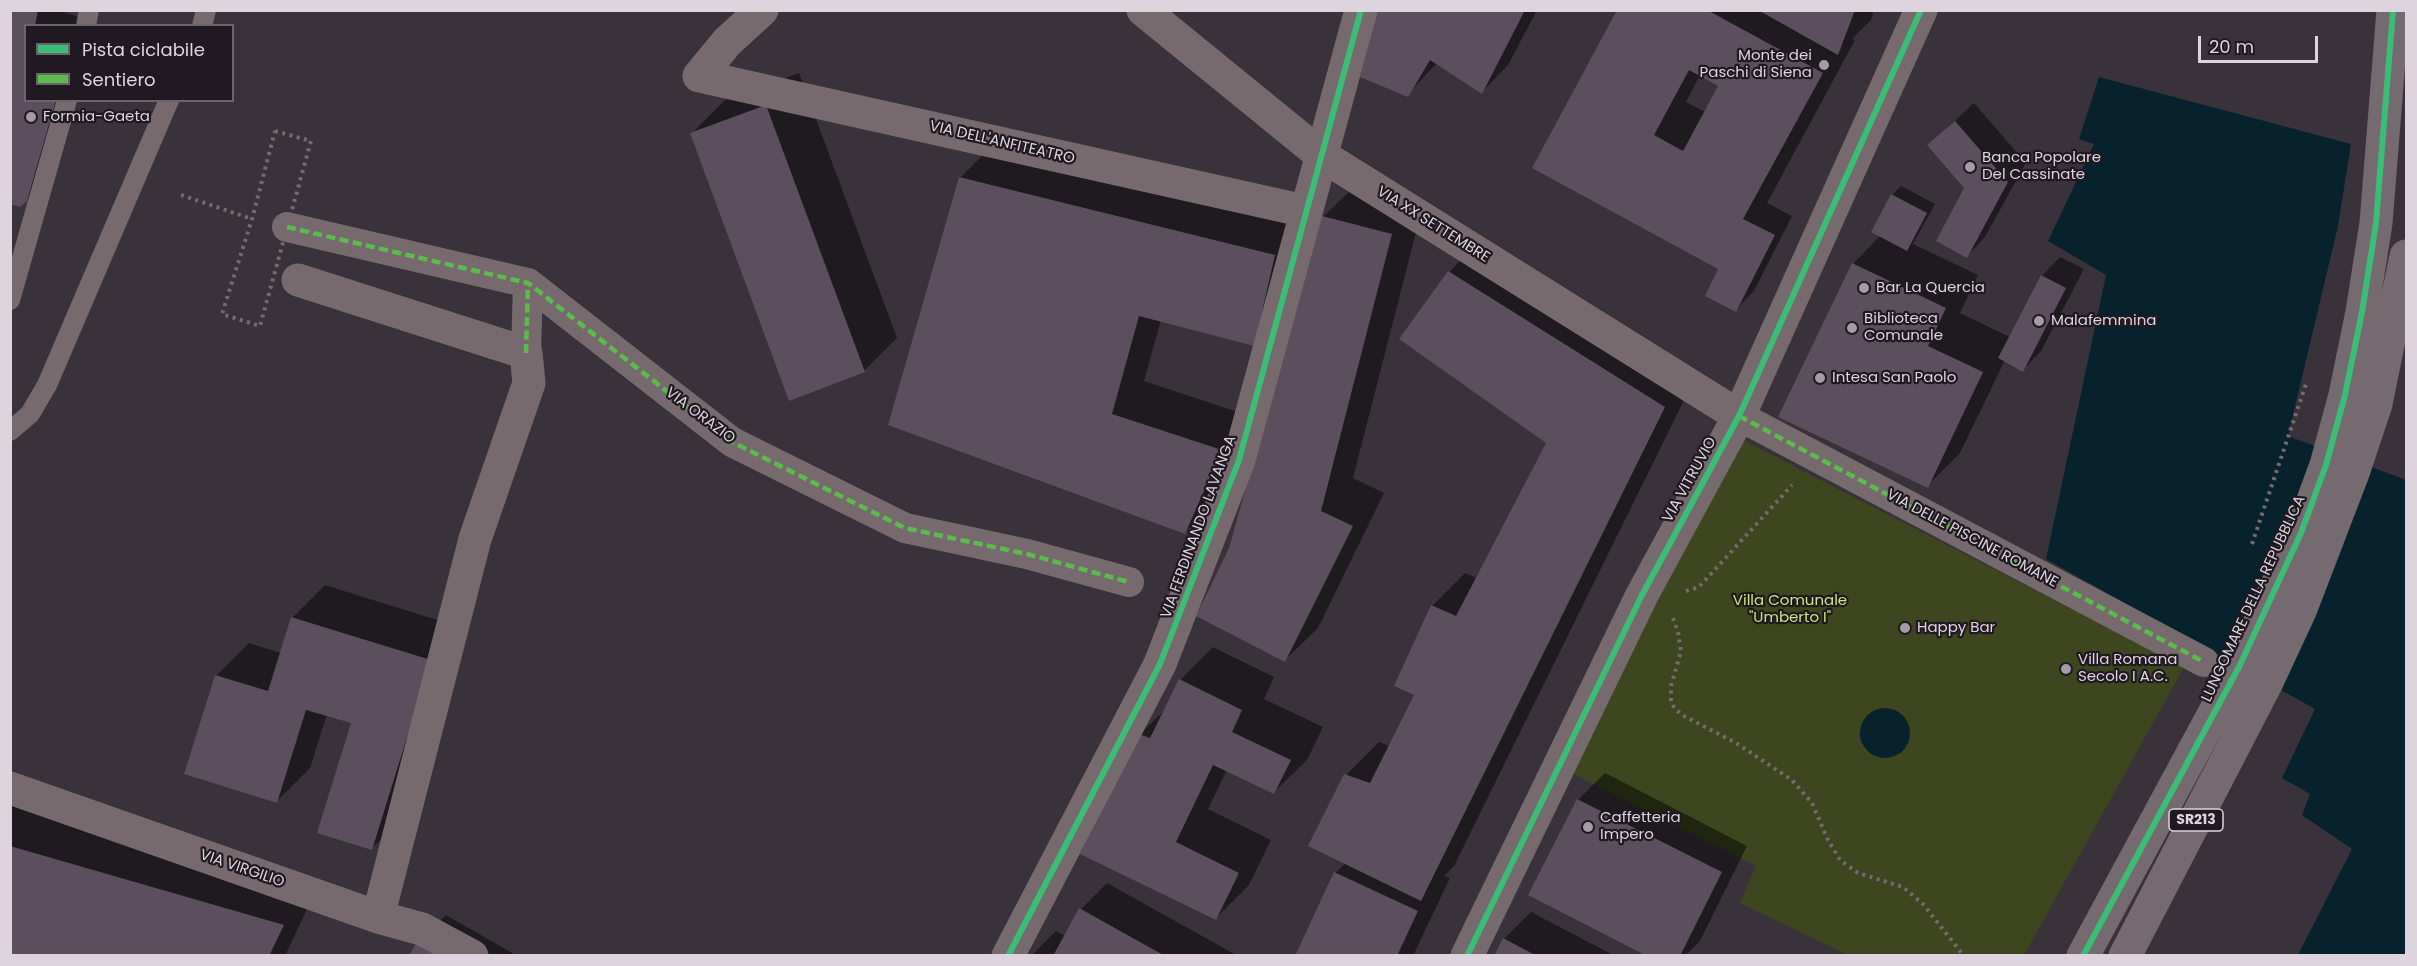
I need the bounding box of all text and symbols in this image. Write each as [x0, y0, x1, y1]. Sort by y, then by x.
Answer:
legend [24, 24, 234, 102]
scale bar [2201, 24, 2321, 62]
text: 20 m [2209, 34, 2254, 59]
text: Pista ciclabile [82, 37, 205, 62]
place label: Monte dei Paschi di Siena [1700, 47, 1812, 82]
marker: Monte dei Paschi di Siena [1817, 58, 1831, 72]
text: Sentiero [82, 67, 156, 92]
place label: Formia-Gaeta [43, 108, 150, 126]
marker: Formia-Gaeta [24, 110, 38, 124]
street label: VIA DELL'ANFITEATRO [928, 118, 1076, 168]
place label: Banca Popolare Del Cassinate [1982, 149, 2101, 184]
marker: Banca Popolare Del Cassinate [1963, 160, 1977, 174]
street label: VIA XX SETTEMBRE [1373, 183, 1493, 267]
place label: Bar La Quercia [1876, 279, 1985, 297]
marker: Bar La Quercia [1857, 281, 1871, 295]
place label: Biblioteca Comunale [1864, 310, 1943, 345]
place label: Malafemmina [2051, 312, 2156, 330]
marker: Malafemmina [2032, 314, 2046, 328]
marker: Biblioteca Comunale [1845, 321, 1859, 335]
place label: Intesa San Paolo [1832, 369, 1956, 387]
marker: Intesa San Paolo [1813, 371, 1827, 385]
street label: VIA ORAZIO [662, 384, 738, 448]
street label: VIA FERDINANDO LAVANGA [1157, 433, 1241, 621]
street label: VIA VITRUVIO [1659, 434, 1721, 526]
street label: VIA DELLE PISCINE ROMANE [1883, 486, 2061, 592]
street label: LUNGOMARE DELLA REPUBBLICA [2198, 493, 2310, 705]
park label: Villa Comunale "Umberto I" [1733, 592, 1847, 627]
place label: Happy Bar [1917, 619, 1995, 637]
marker: Happy Bar [1898, 621, 1912, 635]
place label: Villa Romana Secolo I A.C. [2078, 651, 2177, 686]
marker: Villa Romana Secolo I A.C. [2059, 662, 2073, 676]
place label: Caffetteria Impero [1600, 809, 1681, 844]
road number: SR213 [2169, 809, 2223, 831]
marker: Caffetteria Impero [1581, 820, 1595, 834]
street label: VIA VIRGILIO [197, 846, 287, 892]

